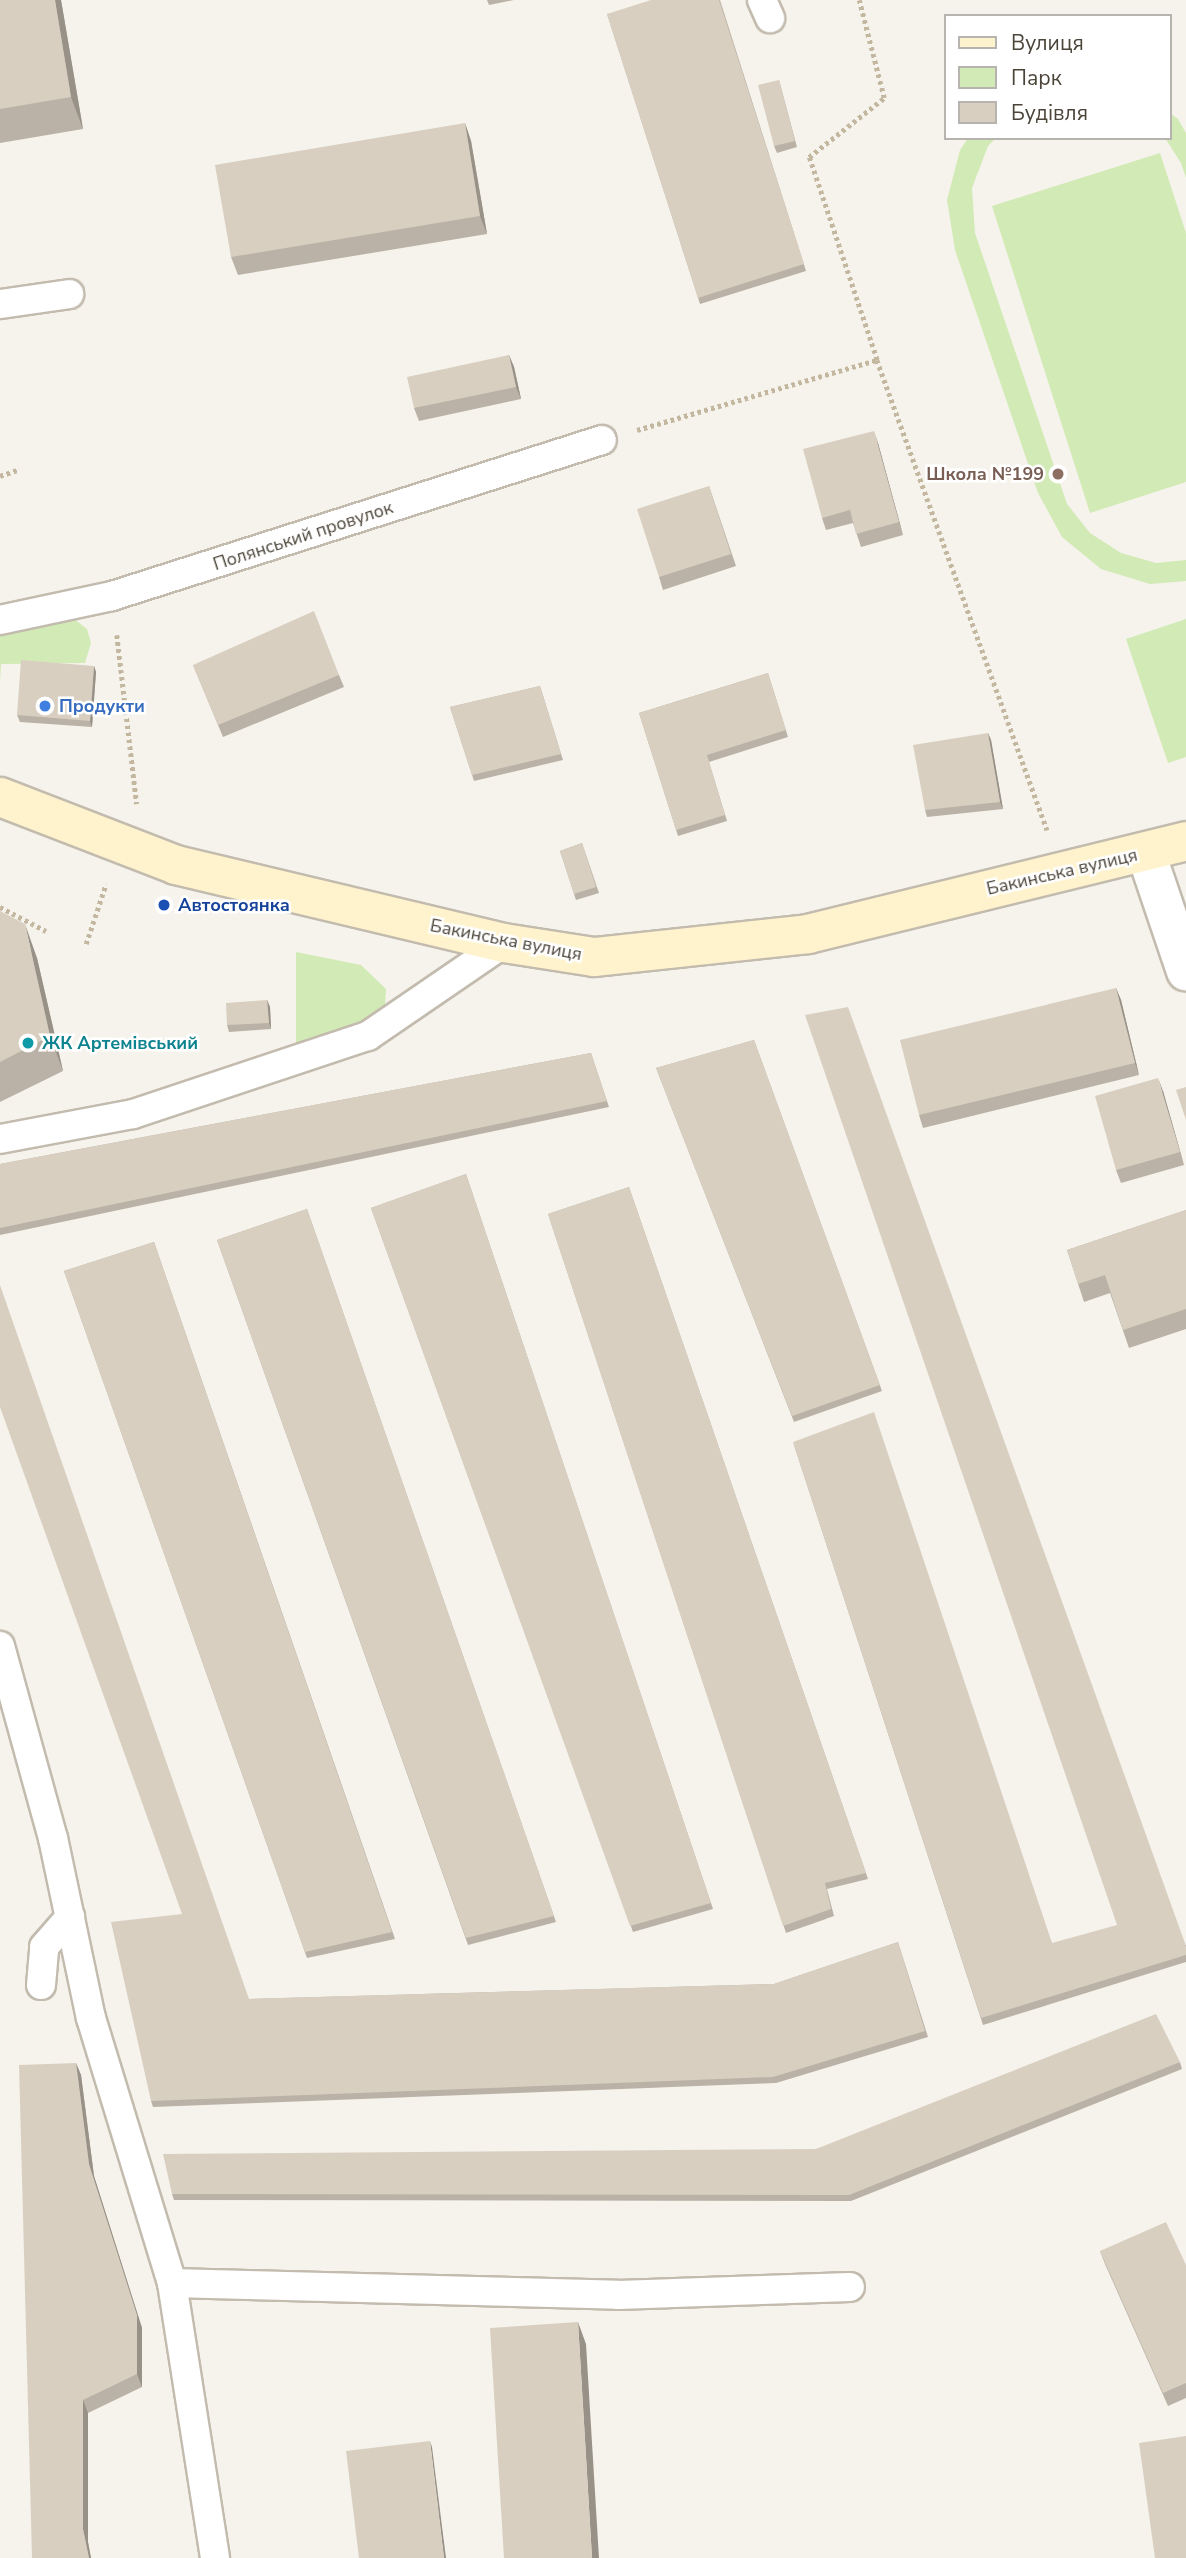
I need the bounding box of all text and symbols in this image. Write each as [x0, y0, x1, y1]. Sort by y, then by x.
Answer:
legend [944, 14, 1172, 140]
text: Вулиця [1011, 29, 1084, 57]
text: Парк [1011, 64, 1062, 92]
text: Будівля [1011, 99, 1088, 127]
place label: Школа №199 [926, 463, 1044, 485]
marker: Школа №199 [1050, 466, 1066, 482]
street label: Полянський провулок [210, 497, 396, 575]
place label: Продукти [59, 695, 145, 717]
marker: Продукти [37, 698, 53, 714]
street label: Бакинська вулиця [984, 844, 1140, 900]
place label: Автостоянка [178, 894, 290, 916]
marker: Автостоянка [156, 897, 172, 913]
street label: Бакинська вулиця [428, 915, 584, 965]
place label: ЖК Артемівський [42, 1032, 198, 1054]
marker: ЖК Артемівський [20, 1035, 36, 1051]

